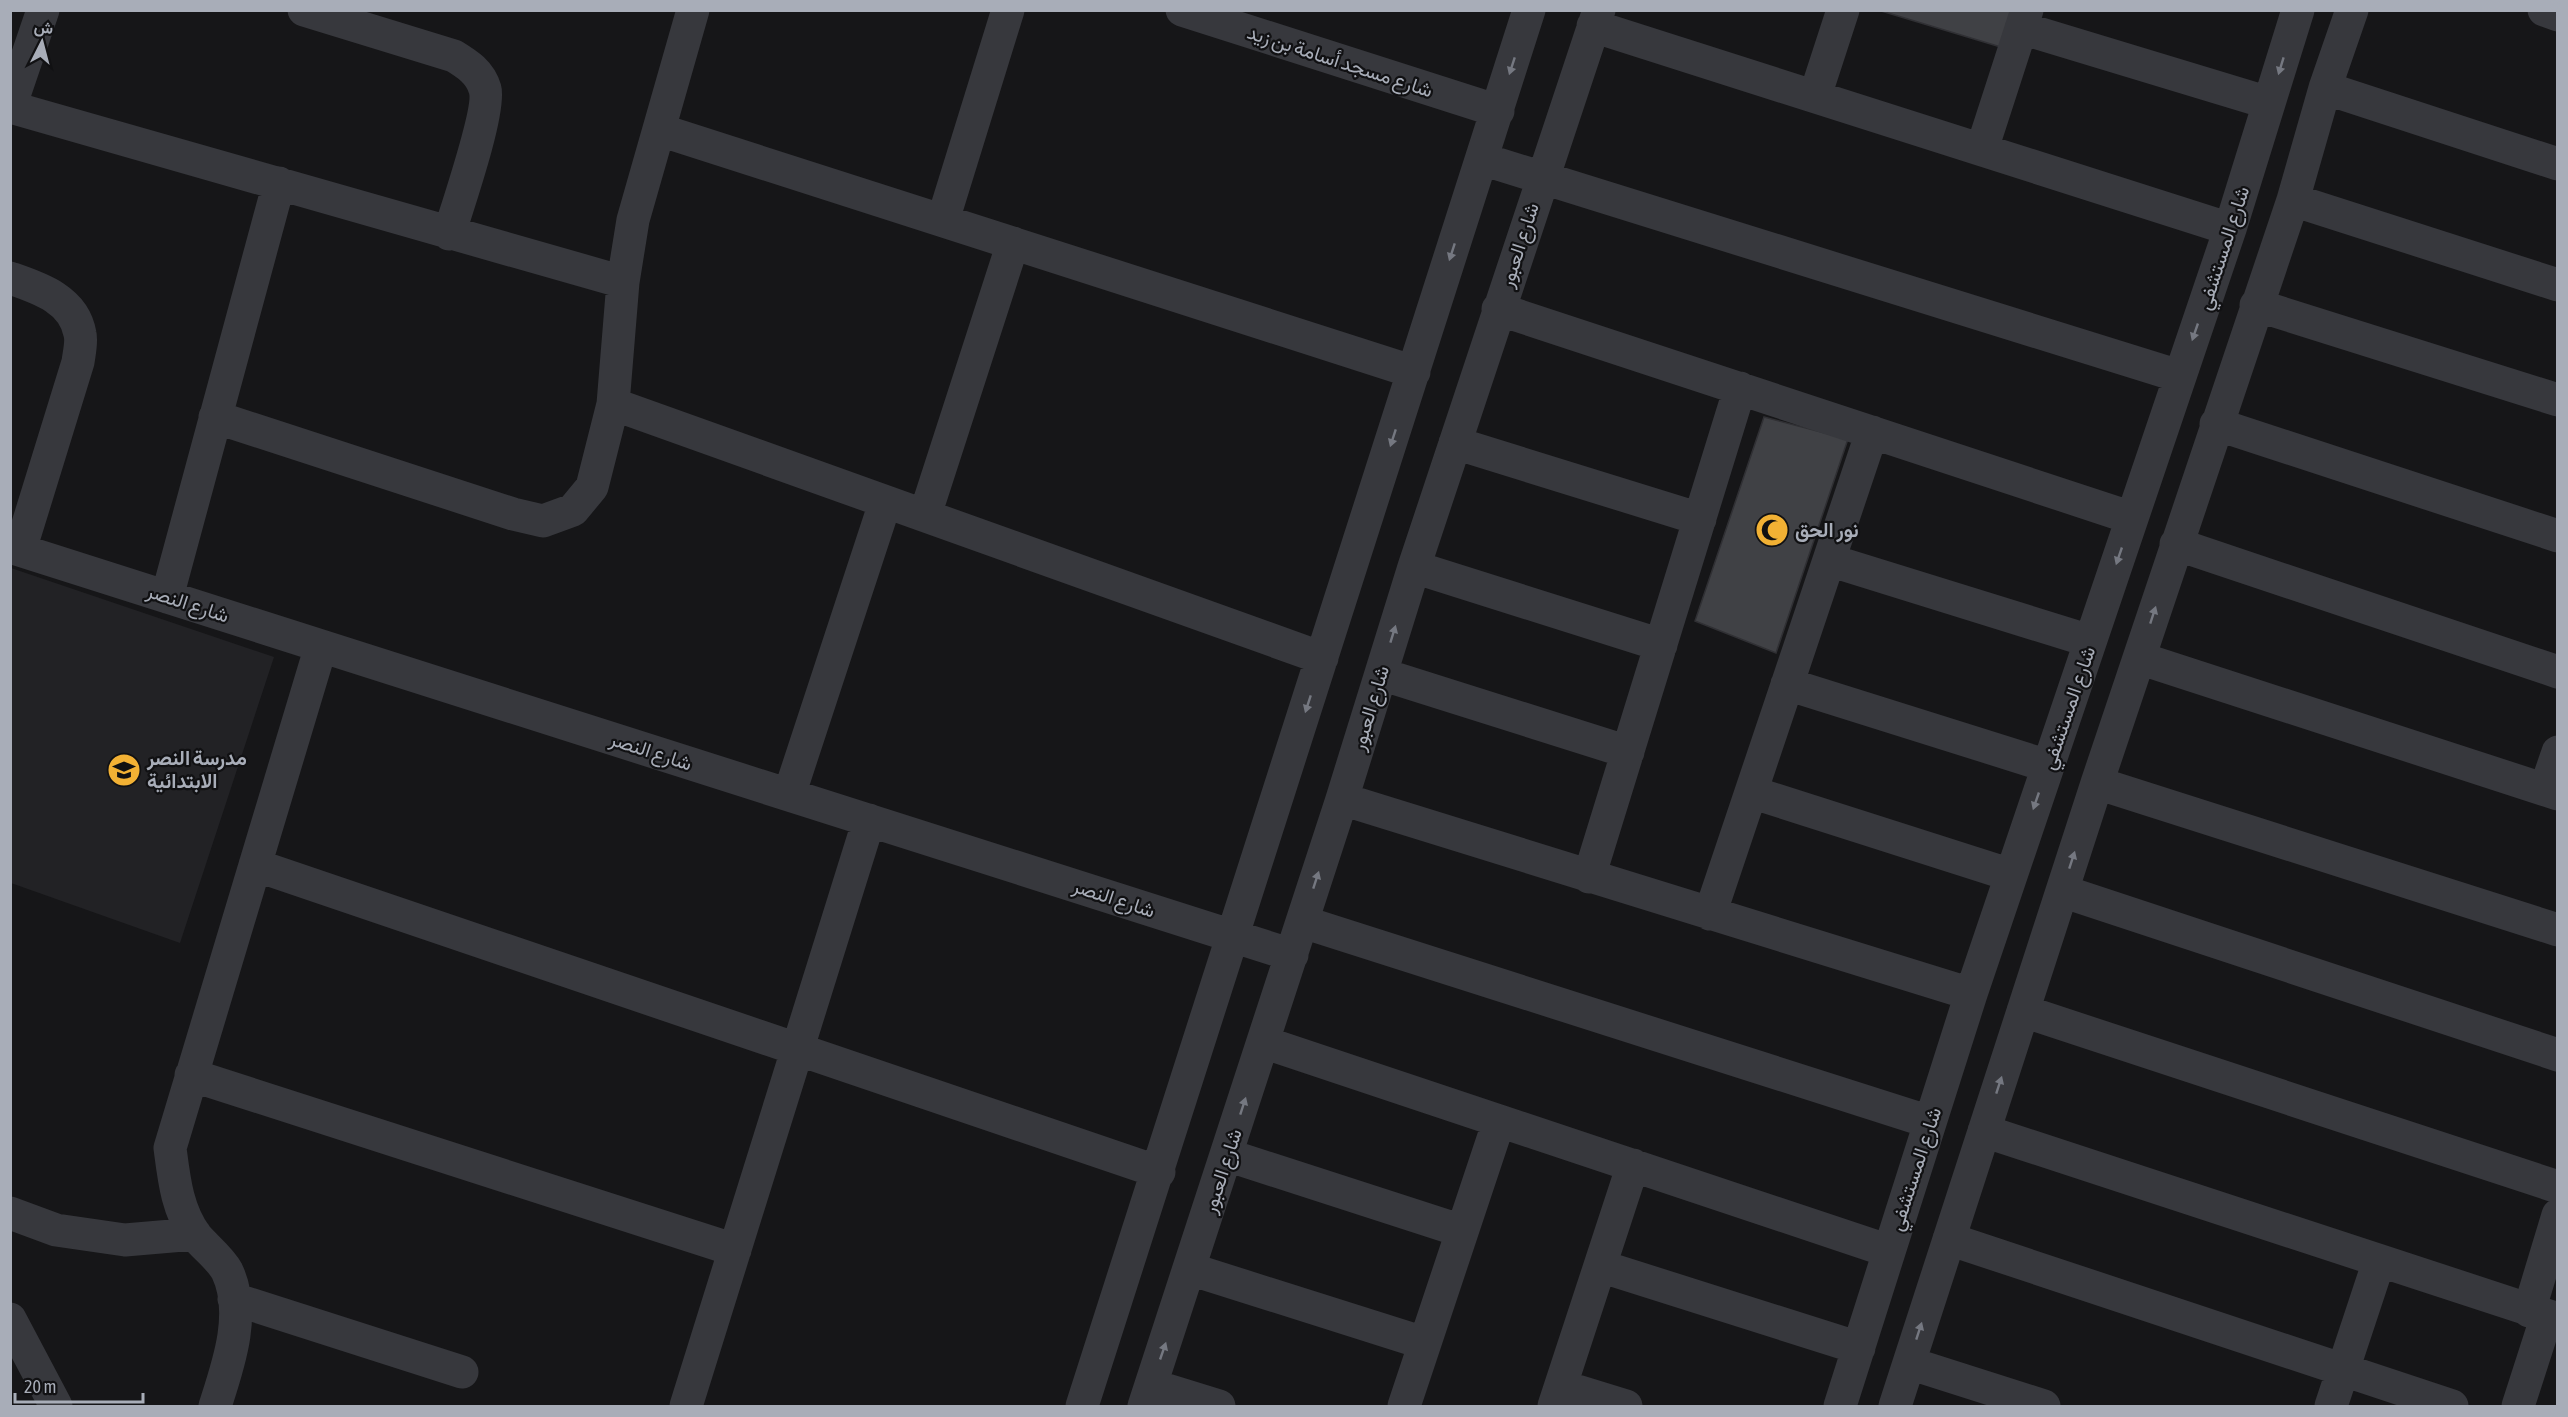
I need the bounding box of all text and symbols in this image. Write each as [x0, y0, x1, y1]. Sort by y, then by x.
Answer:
north arrow [12, 12, 72, 72]
text: ش [33, 17, 54, 38]
street label: شارع مسجد أسامة بن زيد [1244, 20, 1436, 104]
one-way arrow [1506, 57, 1516, 75]
one-way arrow [2275, 57, 2285, 75]
street label: شارع المستشفي [2192, 183, 2259, 314]
street label: شارع العبور [1494, 200, 1546, 292]
one-way arrow [1447, 243, 1456, 261]
one-way arrow [2189, 323, 2199, 341]
one-way arrow [1388, 429, 1397, 447]
mosque icon: نور الحق [1754, 512, 1790, 548]
place label: نور الحق [1795, 518, 1859, 543]
one-way arrow [2113, 547, 2123, 565]
street label: شارع النصر [142, 578, 232, 629]
one-way arrow [2149, 606, 2158, 624]
one-way arrow [1389, 625, 1398, 643]
street label: شارع المستشفي [2036, 643, 2105, 774]
street label: شارع العبور [1345, 663, 1396, 755]
one-way arrow [1303, 695, 1312, 713]
street label: شارع النصر [605, 726, 695, 777]
place label: مدرسة النصر الابتدائية [146, 746, 247, 793]
school or university icon: مدرسة النصر الابتدائية [106, 752, 142, 788]
one-way arrow [2031, 792, 2040, 810]
one-way arrow [2068, 851, 2078, 869]
one-way arrow [1312, 871, 1321, 889]
street label: شارع النصر [1068, 873, 1158, 924]
one-way arrow [1995, 1076, 2004, 1094]
one-way arrow [1239, 1097, 1248, 1115]
street label: شارع المستشفي [1884, 1104, 1951, 1235]
street label: شارع العبور [1197, 1126, 1249, 1218]
one-way arrow [1915, 1322, 1925, 1340]
one-way arrow [1158, 1342, 1168, 1360]
scale bar [15, 1366, 142, 1404]
text: 20 m [24, 1376, 56, 1397]

